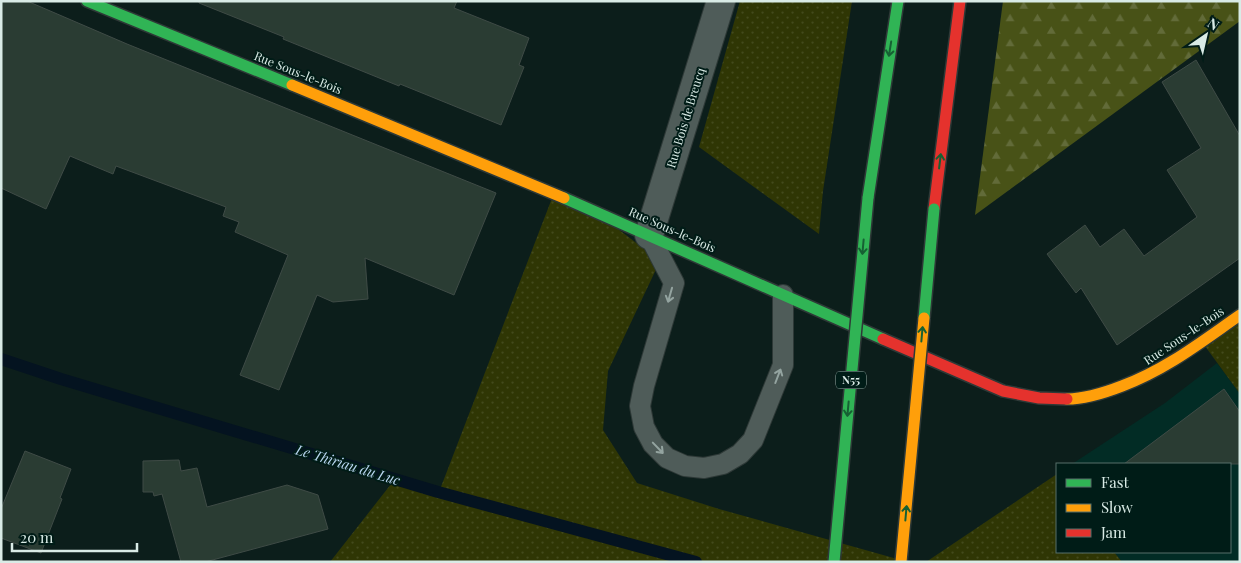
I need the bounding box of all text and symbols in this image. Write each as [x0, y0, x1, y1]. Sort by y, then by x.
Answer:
north arrow [1181, 10, 1231, 60]
text: N [1204, 13, 1223, 35]
one-way arrow [885, 41, 895, 57]
street label: Rue Sous-le-Bois [252, 47, 345, 97]
street label: Rue Bois de Breucq [662, 65, 708, 170]
one-way arrow [935, 153, 945, 169]
street label: Rue Sous-le-Bois [626, 203, 718, 255]
one-way arrow [858, 238, 868, 254]
one-way arrow [665, 286, 675, 302]
street label: Rue Sous-le-Bois [1140, 302, 1227, 368]
one-way arrow [917, 326, 927, 342]
one-way arrow [774, 369, 784, 384]
road number: N55 [836, 372, 866, 388]
one-way arrow [843, 400, 853, 416]
water label: Le Thiriau du Luc [293, 439, 403, 489]
one-way arrow [652, 442, 664, 455]
legend [1056, 463, 1231, 553]
text: Fast [1101, 472, 1130, 492]
text: Slow [1101, 497, 1133, 517]
one-way arrow [901, 505, 911, 521]
scale bar [12, 520, 138, 552]
text: Jam [1100, 522, 1127, 542]
text: 20 m [20, 527, 54, 547]

